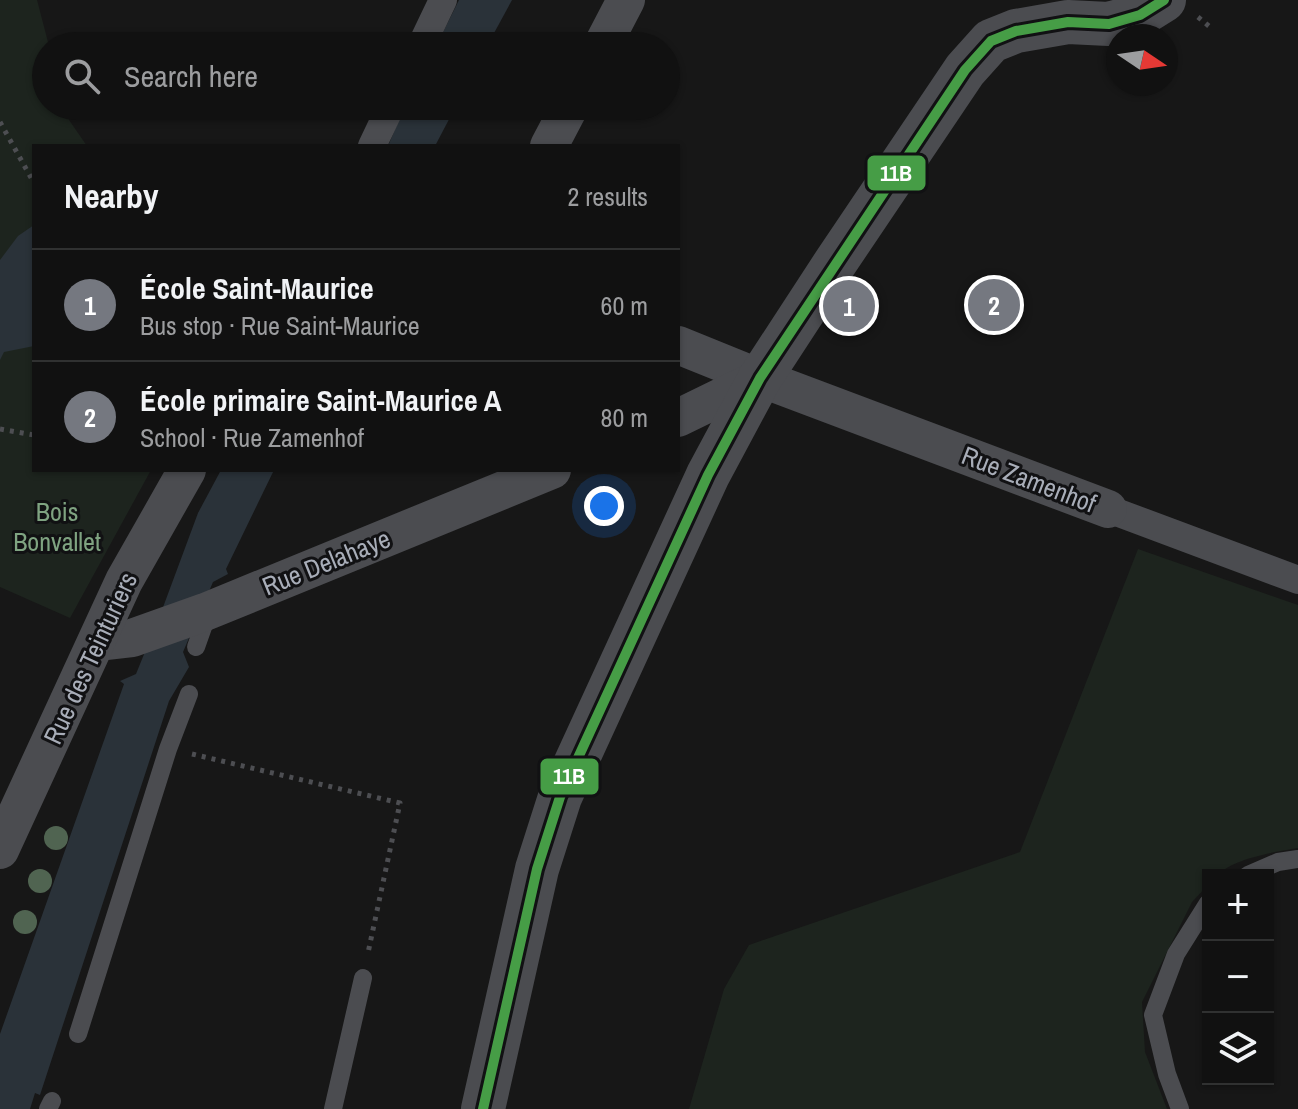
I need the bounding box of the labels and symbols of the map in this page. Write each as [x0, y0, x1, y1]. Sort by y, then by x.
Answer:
north arrow [1106, 24, 1178, 96]
line badge: 11B [866, 154, 927, 192]
text: 11B [880, 158, 912, 188]
pin: 2 [968, 275, 1020, 335]
pin: 1 [823, 276, 875, 336]
street label: Rue Zamenhof [957, 437, 1101, 521]
your location [584, 486, 624, 526]
park label: Bois Bonvallet [13, 494, 101, 559]
street label: Rue Delahaye [257, 520, 395, 604]
street label: Rue des Teinturiers [35, 566, 145, 750]
line badge: 11B [539, 757, 600, 796]
text: 11B [553, 761, 585, 791]

